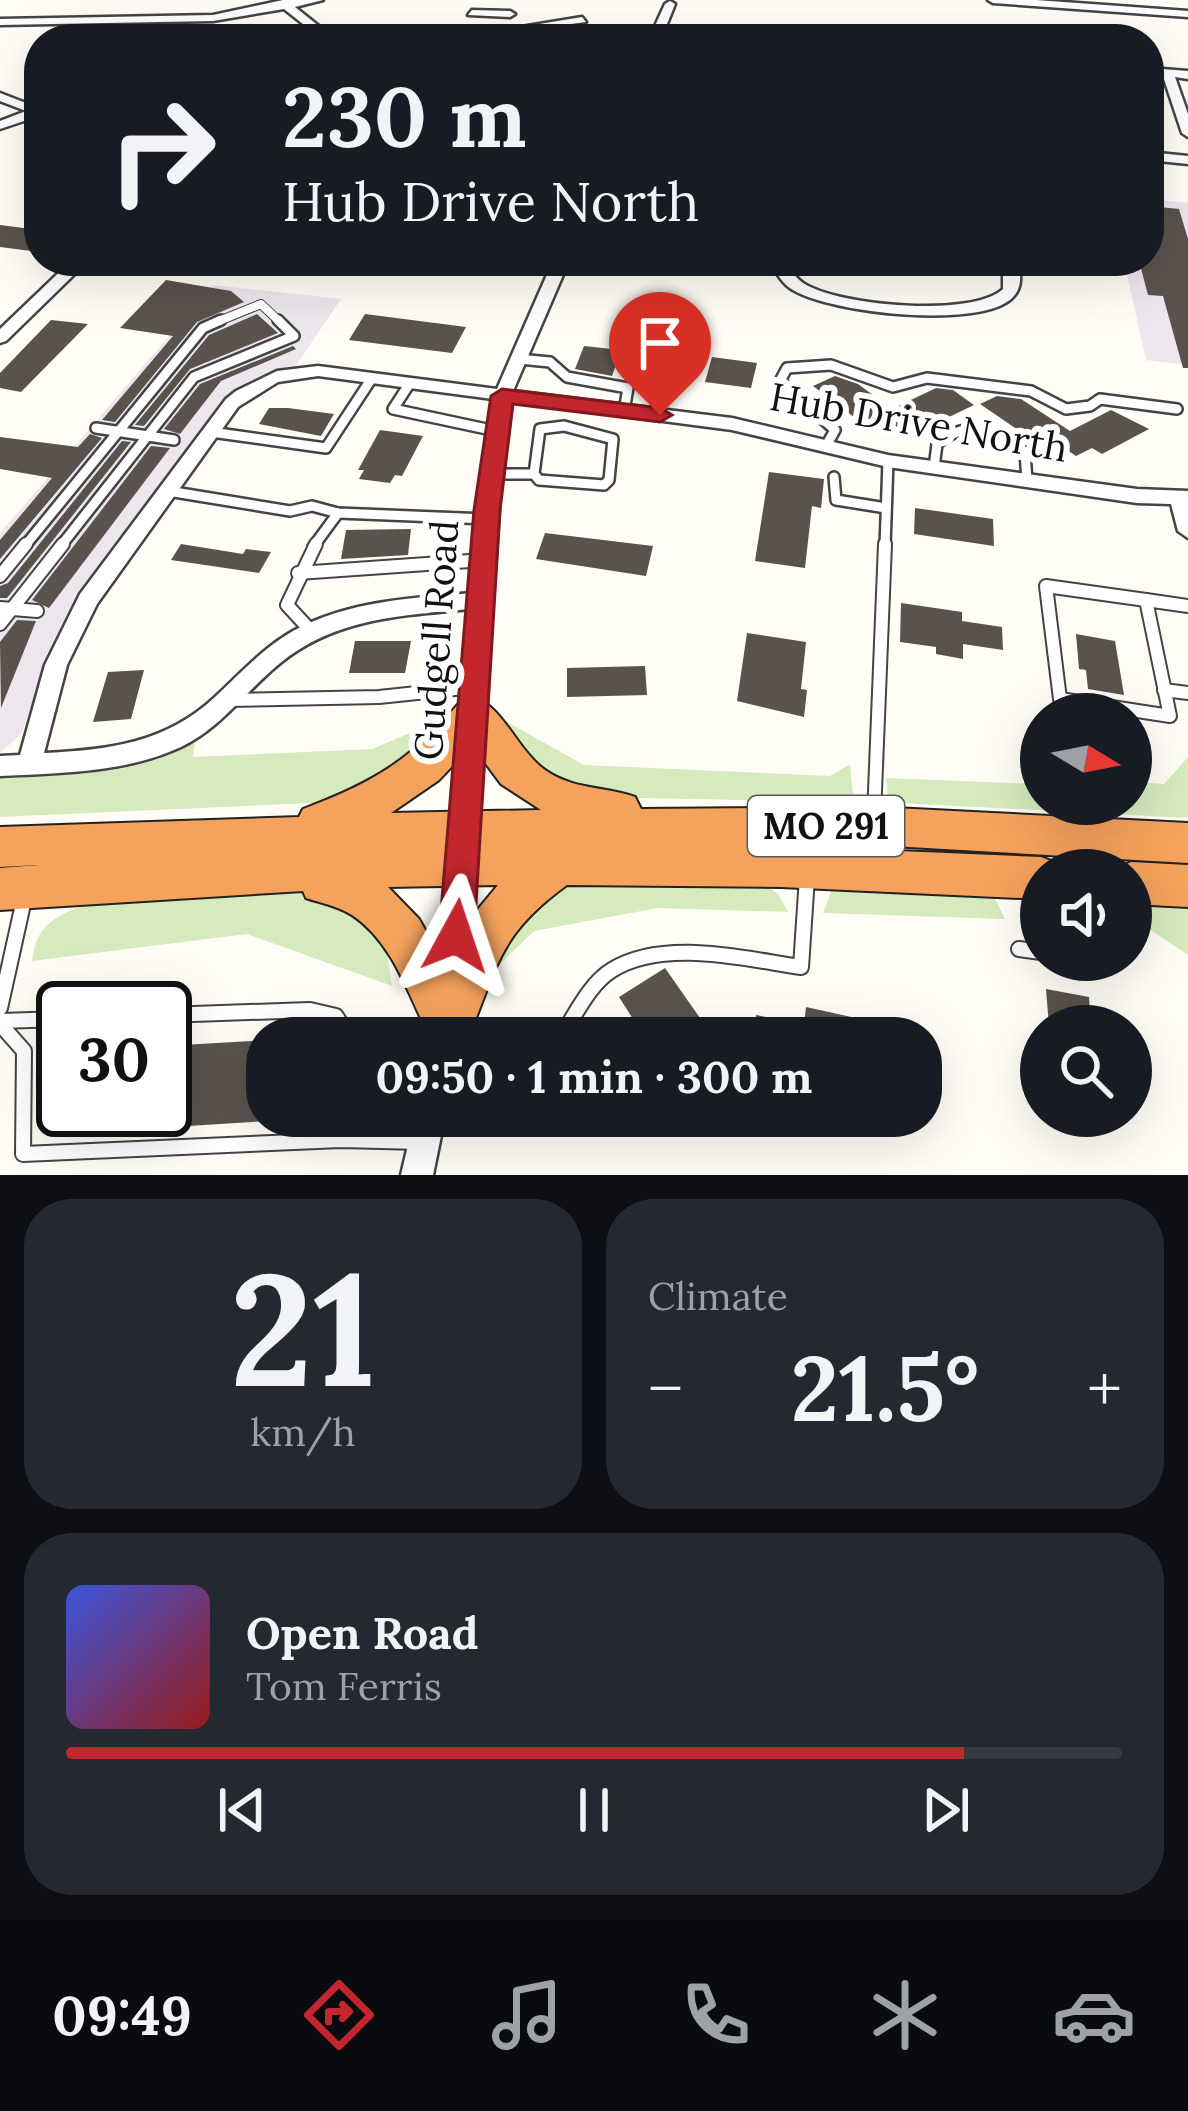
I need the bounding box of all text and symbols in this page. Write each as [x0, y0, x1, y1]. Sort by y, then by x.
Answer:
text: 230 m [282, 62, 527, 170]
icon: right [84, 72, 240, 228]
text: Hub Drive North [282, 167, 699, 236]
pin [609, 292, 711, 415]
icon: arrive [627, 310, 693, 376]
street label: Hub Drive North [766, 371, 1072, 473]
street label: Gudgell Road [403, 518, 469, 762]
north arrow [1020, 693, 1152, 825]
map controls [1020, 693, 1152, 1137]
road number: MO 291 [748, 796, 904, 856]
button: sound [1020, 849, 1152, 981]
position arrow [393, 873, 519, 999]
speed limit sign: 30 [36, 981, 192, 1137]
button: search [1020, 1005, 1152, 1137]
text: 09:50 · 1 min · 300 m [376, 1048, 813, 1105]
text: 21 [230, 1229, 376, 1429]
text: Climate [648, 1271, 788, 1321]
text: 21.5° [791, 1330, 979, 1446]
text: − [648, 1346, 683, 1430]
text: + [1087, 1346, 1122, 1430]
text: km/h [250, 1407, 356, 1457]
text: Open Road [246, 1604, 479, 1661]
text: Tom Ferris [246, 1661, 442, 1711]
icon: previous [209, 1777, 275, 1843]
icon: pause [561, 1777, 627, 1843]
icon: next [913, 1777, 979, 1843]
icon: directions [297, 1973, 381, 2057]
icon: music [485, 1973, 569, 2057]
icon: phone [674, 1973, 758, 2057]
icon: climate [863, 1973, 947, 2057]
icon: car [1052, 1973, 1136, 2057]
text: 09:49 [52, 1981, 192, 2050]

